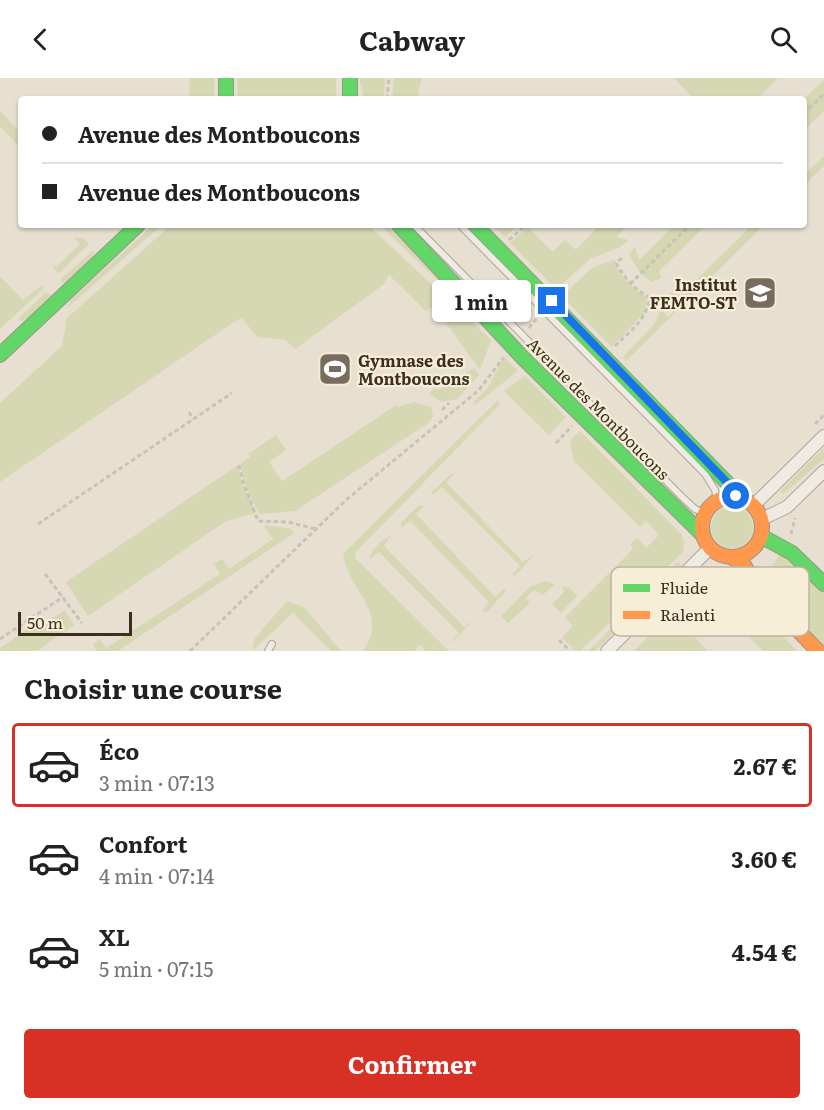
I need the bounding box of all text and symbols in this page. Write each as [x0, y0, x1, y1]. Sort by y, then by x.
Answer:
text: Cabway [359, 19, 465, 59]
icon: back [24, 23, 57, 56]
icon: search [767, 23, 800, 56]
text: Avenue des Montboucons [78, 117, 360, 150]
text: Avenue des Montboucons [78, 175, 360, 208]
place label: Institut FEMTO-ST [650, 272, 737, 314]
school or university icon: Institut FEMTO-ST [742, 275, 778, 311]
callout: 1 min [432, 280, 531, 322]
text: 1 min [455, 286, 508, 316]
route end [538, 287, 565, 314]
street label: Avenue des Montboucons [522, 331, 676, 485]
place label: Gymnase des Montboucons [358, 348, 470, 390]
sports icon: Gymnase des Montboucons [317, 351, 353, 387]
route start [722, 482, 749, 509]
legend [611, 567, 809, 636]
text: Fluide [660, 575, 708, 599]
text: Ralenti [660, 602, 715, 626]
scale bar [18, 609, 132, 636]
text: 50 m [27, 610, 63, 634]
text: Choisir une course [24, 667, 282, 707]
text: Éco [99, 734, 139, 767]
icon: car [27, 738, 81, 792]
text: 2.67 € [734, 749, 797, 782]
text: 3 min · 07:13 [99, 767, 215, 797]
text: Confort [99, 827, 187, 860]
icon: car [27, 831, 81, 885]
text: 3.60 € [731, 842, 797, 875]
text: 4 min · 07:14 [99, 860, 214, 890]
text: XL [99, 920, 130, 953]
icon: car [27, 924, 81, 978]
text: 4.54 € [732, 935, 797, 968]
text: 5 min · 07:15 [99, 953, 213, 983]
button: Confirmer [24, 1029, 800, 1098]

